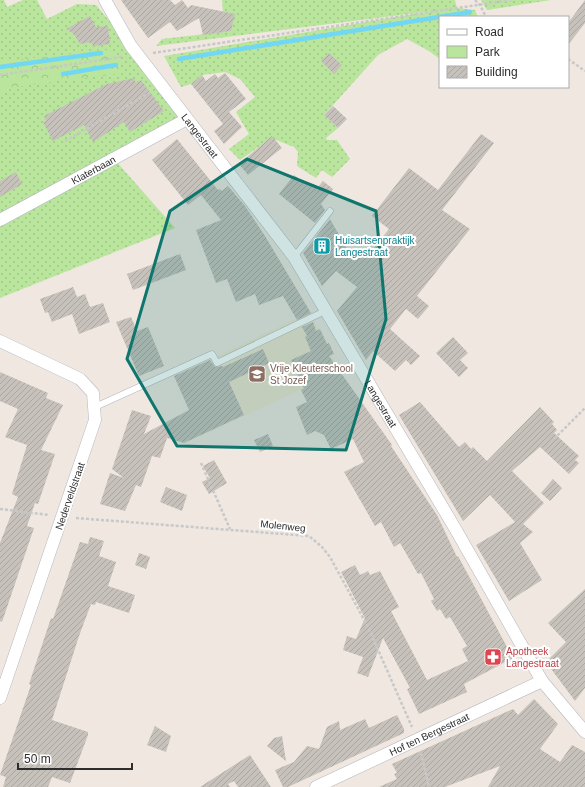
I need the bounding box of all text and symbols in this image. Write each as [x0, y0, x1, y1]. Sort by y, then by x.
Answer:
legend [439, 16, 569, 88]
text: Road [475, 25, 504, 39]
text: Park [475, 45, 501, 59]
text: Building [475, 65, 518, 79]
street label: Langestraat [180, 111, 221, 160]
street label: Klaterbaan [69, 153, 117, 186]
place label: Huisartsenpraktijk Langestraat [335, 235, 415, 258]
building icon: Huisartsenpraktijk Langestraat [312, 236, 332, 256]
place label: Vrije Kleuterschool St Jozef [270, 363, 353, 386]
school or university icon: Vrije Kleuterschool St Jozef [247, 364, 267, 384]
street label: Langestraat [363, 378, 399, 429]
street label: Nederveldstraat [53, 461, 87, 531]
street label: Molenweg [260, 518, 306, 534]
place label: Apotheek Langestraat [506, 646, 559, 669]
pharmacy icon: Apotheek Langestraat [483, 647, 503, 667]
street label: Hof ten Bergestraat [388, 710, 471, 757]
scale bar [18, 745, 132, 771]
text: 50 m [24, 752, 51, 766]

